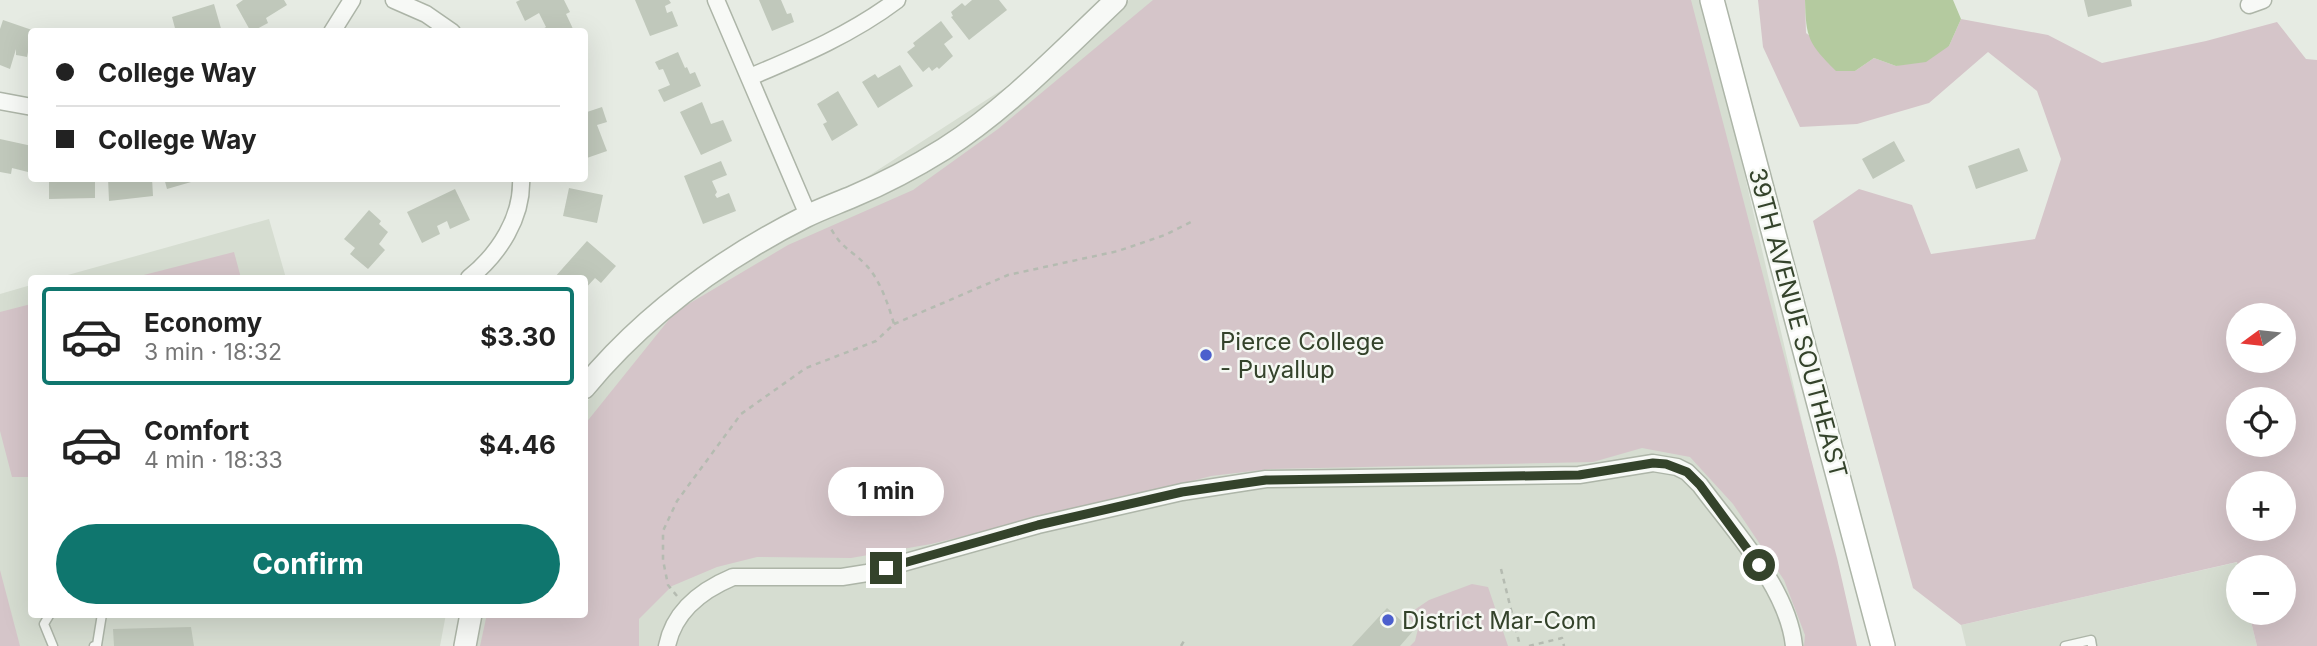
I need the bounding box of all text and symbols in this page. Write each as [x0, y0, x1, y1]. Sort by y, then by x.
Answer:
text: College Way [98, 57, 257, 88]
text: College Way [98, 124, 257, 155]
street label: 39TH AVENUE SOUTHEAST [1743, 165, 1853, 481]
north arrow [2226, 303, 2296, 373]
map controls [2226, 303, 2296, 625]
icon: car [60, 305, 123, 368]
text: Economy [144, 307, 262, 338]
text: $3.30 [480, 321, 556, 352]
place label: Pierce College - Puyallup [1220, 327, 1384, 384]
text: 3 min · 18:32 [144, 338, 282, 366]
marker: Pierce College - Puyallup [1198, 347, 1214, 363]
button: locate [2226, 387, 2296, 457]
icon: car [60, 413, 123, 476]
text: Comfort [144, 415, 249, 446]
text: $4.46 [479, 429, 556, 460]
text: 4 min · 18:33 [144, 446, 283, 474]
callout: 1 min [828, 466, 944, 516]
button: + [2226, 471, 2296, 541]
text: 1 min [858, 477, 914, 505]
button: Confirm [56, 524, 560, 604]
route start [1743, 549, 1775, 581]
route end [870, 552, 902, 584]
button: − [2226, 555, 2296, 625]
place label: District Mar-Com [1402, 606, 1596, 635]
marker: District Mar-Com [1380, 612, 1396, 628]

